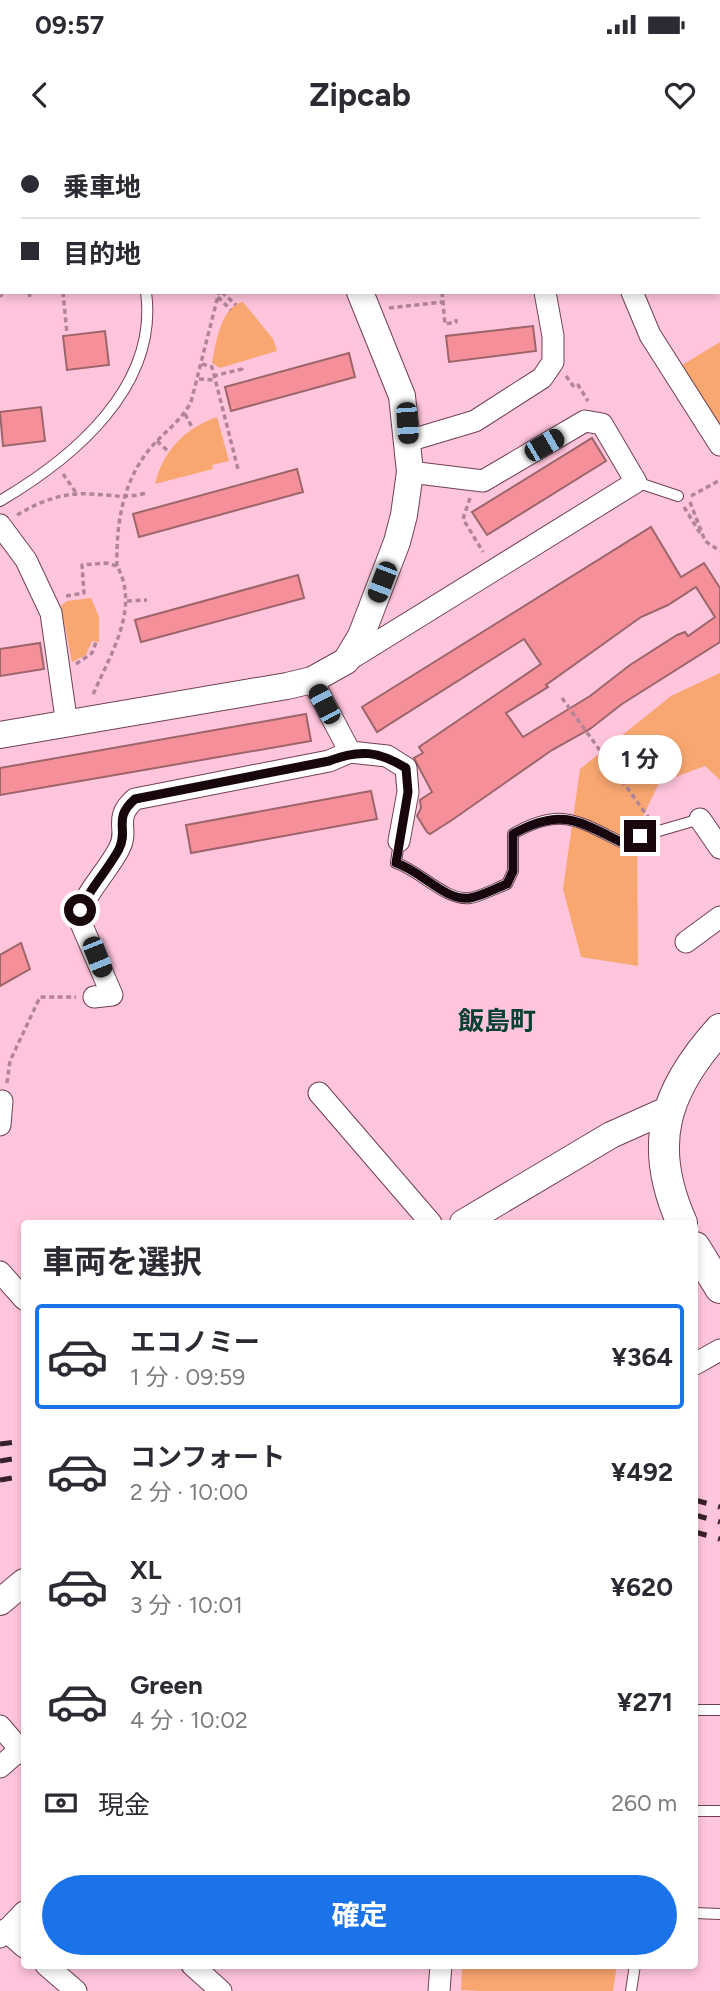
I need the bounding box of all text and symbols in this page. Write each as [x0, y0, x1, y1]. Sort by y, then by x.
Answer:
text: 09:57 [35, 9, 104, 41]
icon: back [21, 76, 59, 114]
text: Zipcab [309, 76, 411, 114]
icon: heart [661, 76, 699, 114]
text: 乗車地 [63, 171, 141, 203]
text: 目的地 [63, 238, 141, 270]
car [396, 401, 419, 445]
car [521, 425, 568, 465]
car [365, 559, 400, 605]
car [305, 681, 344, 727]
callout: 1 分 [598, 734, 682, 784]
text: 1 分 [621, 745, 659, 773]
route end [624, 820, 656, 852]
route start [64, 894, 96, 926]
car [80, 934, 115, 980]
district label: 飯島町 [458, 1005, 536, 1037]
text: 車両を選択 [42, 1243, 202, 1281]
icon: car [46, 1325, 109, 1388]
text: エコノミー [130, 1326, 260, 1358]
text: ¥364 [612, 1341, 673, 1373]
text: 1 分 · 09:59 [130, 1363, 245, 1391]
icon: car [46, 1440, 109, 1503]
text: コンフォート [130, 1441, 285, 1473]
text: ¥492 [611, 1456, 673, 1488]
text: 2 分 · 10:00 [130, 1478, 248, 1506]
text: XL [130, 1554, 162, 1586]
icon: car [46, 1555, 109, 1618]
text: ¥620 [611, 1571, 673, 1603]
text: 3 分 · 10:01 [130, 1591, 243, 1619]
text: Green [130, 1669, 203, 1701]
icon: car [46, 1670, 109, 1733]
text: ¥271 [617, 1686, 673, 1718]
text: 4 分 · 10:02 [130, 1706, 248, 1734]
icon: cash [42, 1784, 80, 1822]
text: 現金 [98, 1789, 150, 1821]
text: 260 m [611, 1789, 677, 1817]
button: 確定 [42, 1875, 677, 1955]

